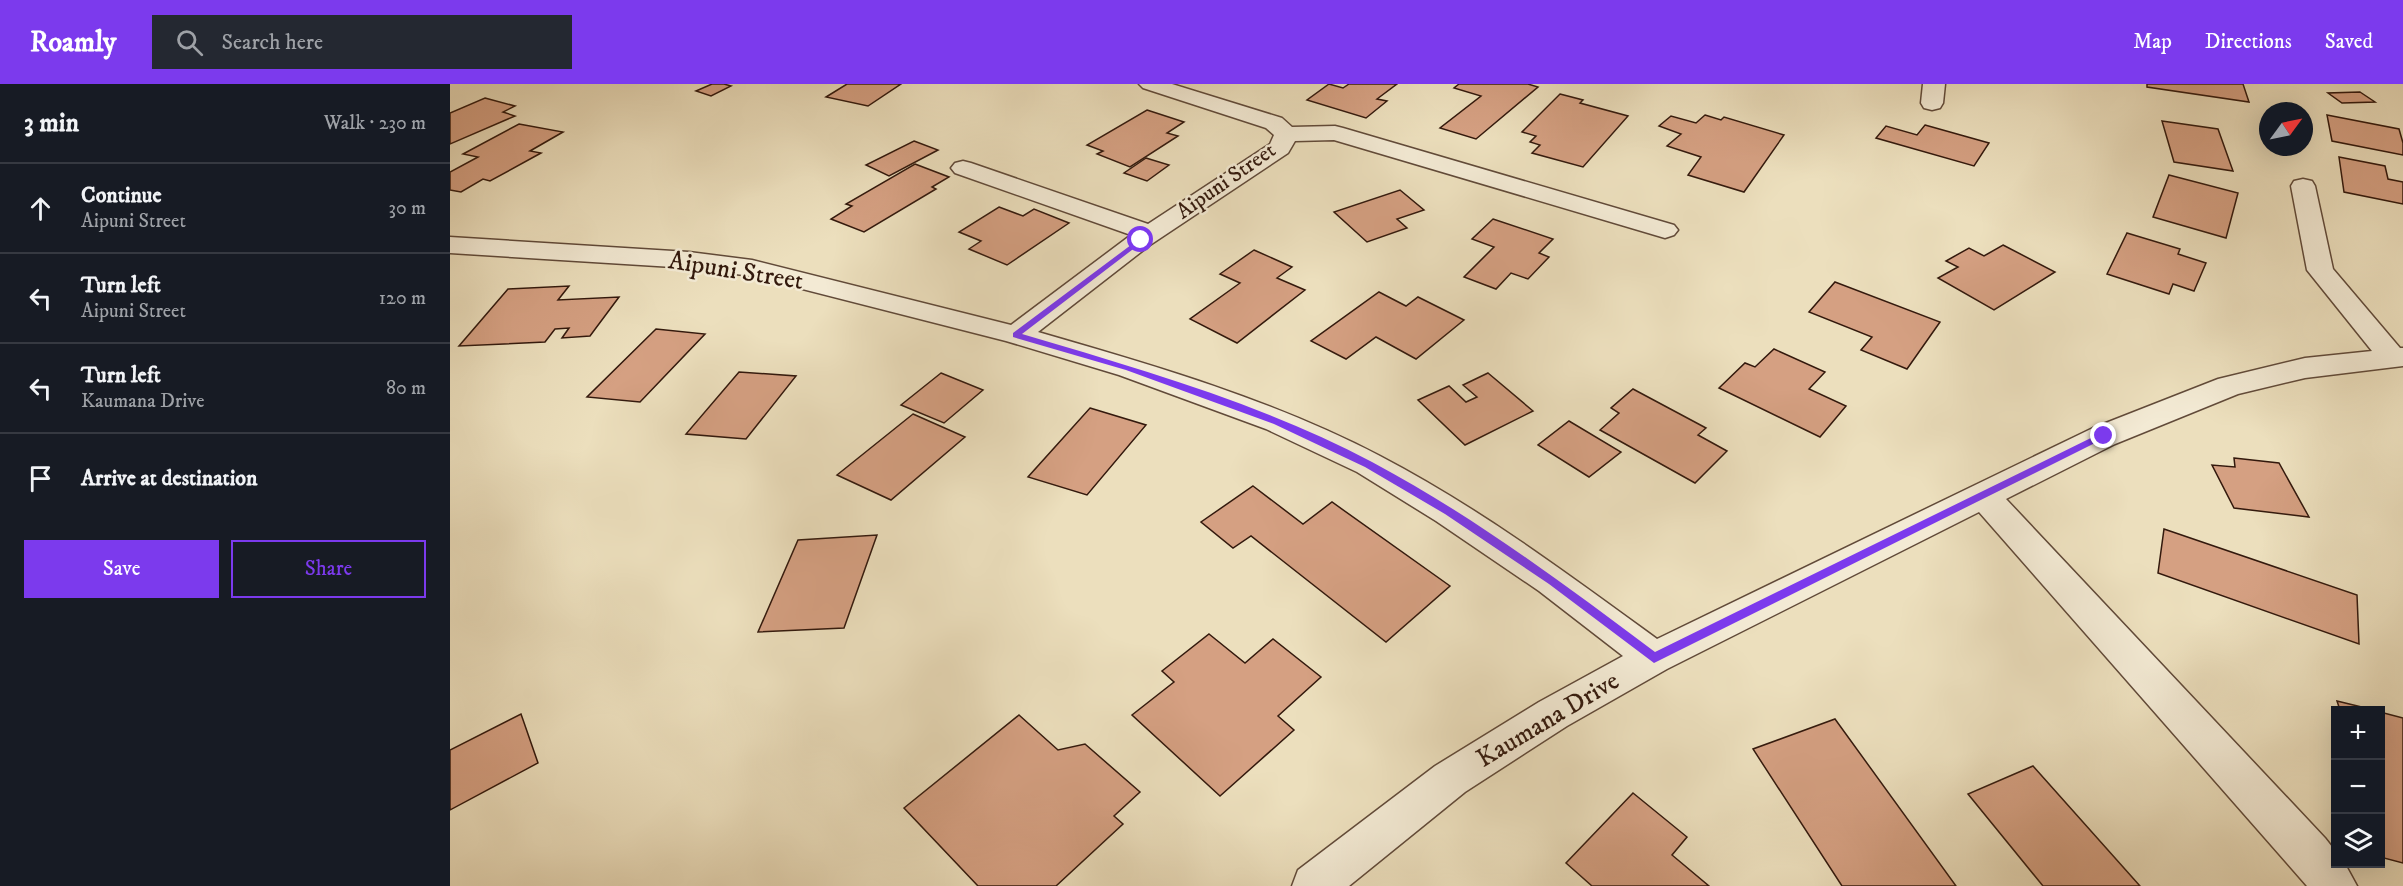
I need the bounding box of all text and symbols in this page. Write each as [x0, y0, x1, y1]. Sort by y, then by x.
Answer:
search box [152, 15, 572, 69]
text: Roamly [30, 25, 116, 60]
icon: search [173, 26, 206, 59]
text: Search here [221, 29, 323, 56]
text: Map [2133, 29, 2172, 55]
text: Directions [2205, 29, 2292, 55]
text: Saved [2325, 29, 2373, 55]
north arrow [2259, 102, 2313, 156]
text: 3 min [24, 107, 79, 140]
text: Walk · 230 m [324, 111, 426, 136]
street label: Aipuni Street [1171, 137, 1281, 225]
text: Continue [81, 182, 162, 209]
icon: ahead [24, 192, 57, 225]
text: 30 m [388, 196, 426, 221]
text: Aipuni Street [81, 209, 186, 234]
route start [1127, 226, 1153, 252]
street label: Aipuni Street [666, 244, 806, 298]
text: Turn left [81, 272, 161, 299]
icon: left [24, 282, 57, 315]
text: 120 m [379, 286, 426, 311]
text: Aipuni Street [81, 299, 186, 324]
text: Turn left [81, 362, 161, 389]
icon: left [24, 372, 57, 405]
text: 80 m [386, 376, 426, 401]
text: Kaumana Drive [81, 389, 205, 414]
route end [2090, 422, 2116, 448]
icon: arrive [24, 462, 57, 495]
text: Arrive at destination [81, 465, 258, 492]
button: Save [24, 540, 219, 598]
button: Share [231, 540, 426, 598]
street label: Kaumana Drive [1471, 665, 1625, 775]
map controls [2331, 706, 2385, 868]
button: + [2331, 706, 2385, 760]
button: − [2331, 760, 2385, 814]
button: layers [2331, 814, 2385, 868]

